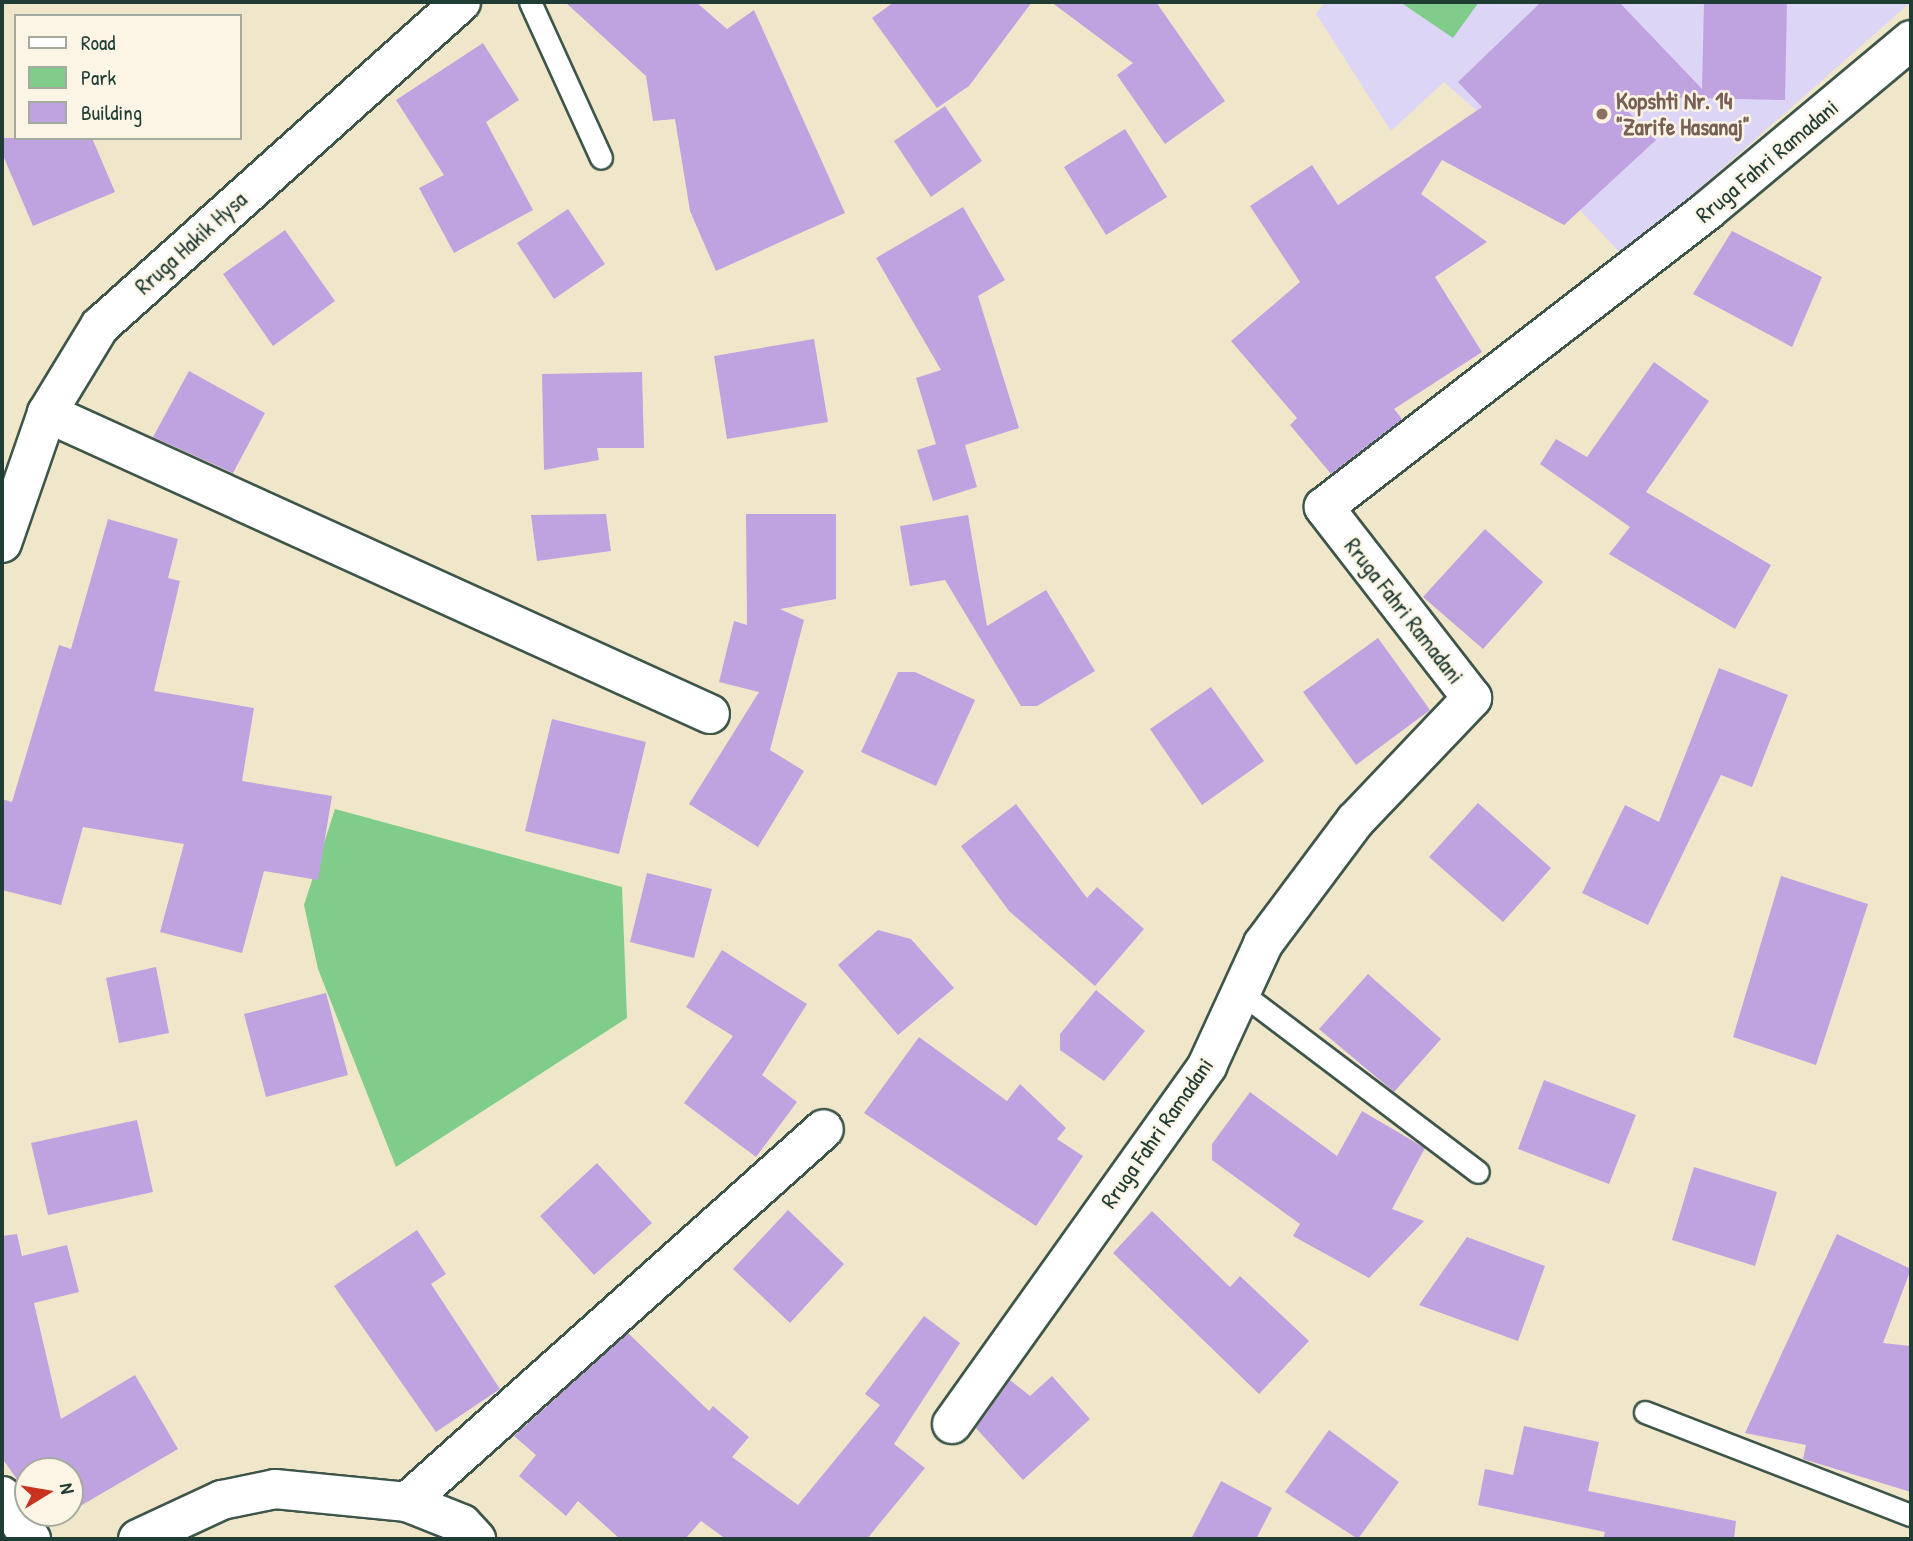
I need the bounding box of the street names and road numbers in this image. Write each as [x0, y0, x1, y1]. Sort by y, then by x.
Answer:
street label: Rruga Fahri Ramadani [1690, 93, 1844, 229]
street label: Rruga Hakik Hysa [129, 186, 253, 300]
street label: Rruga Fahri Ramadani [1339, 533, 1469, 689]
street label: Rruga Fahri Ramadani [1095, 1052, 1219, 1214]

